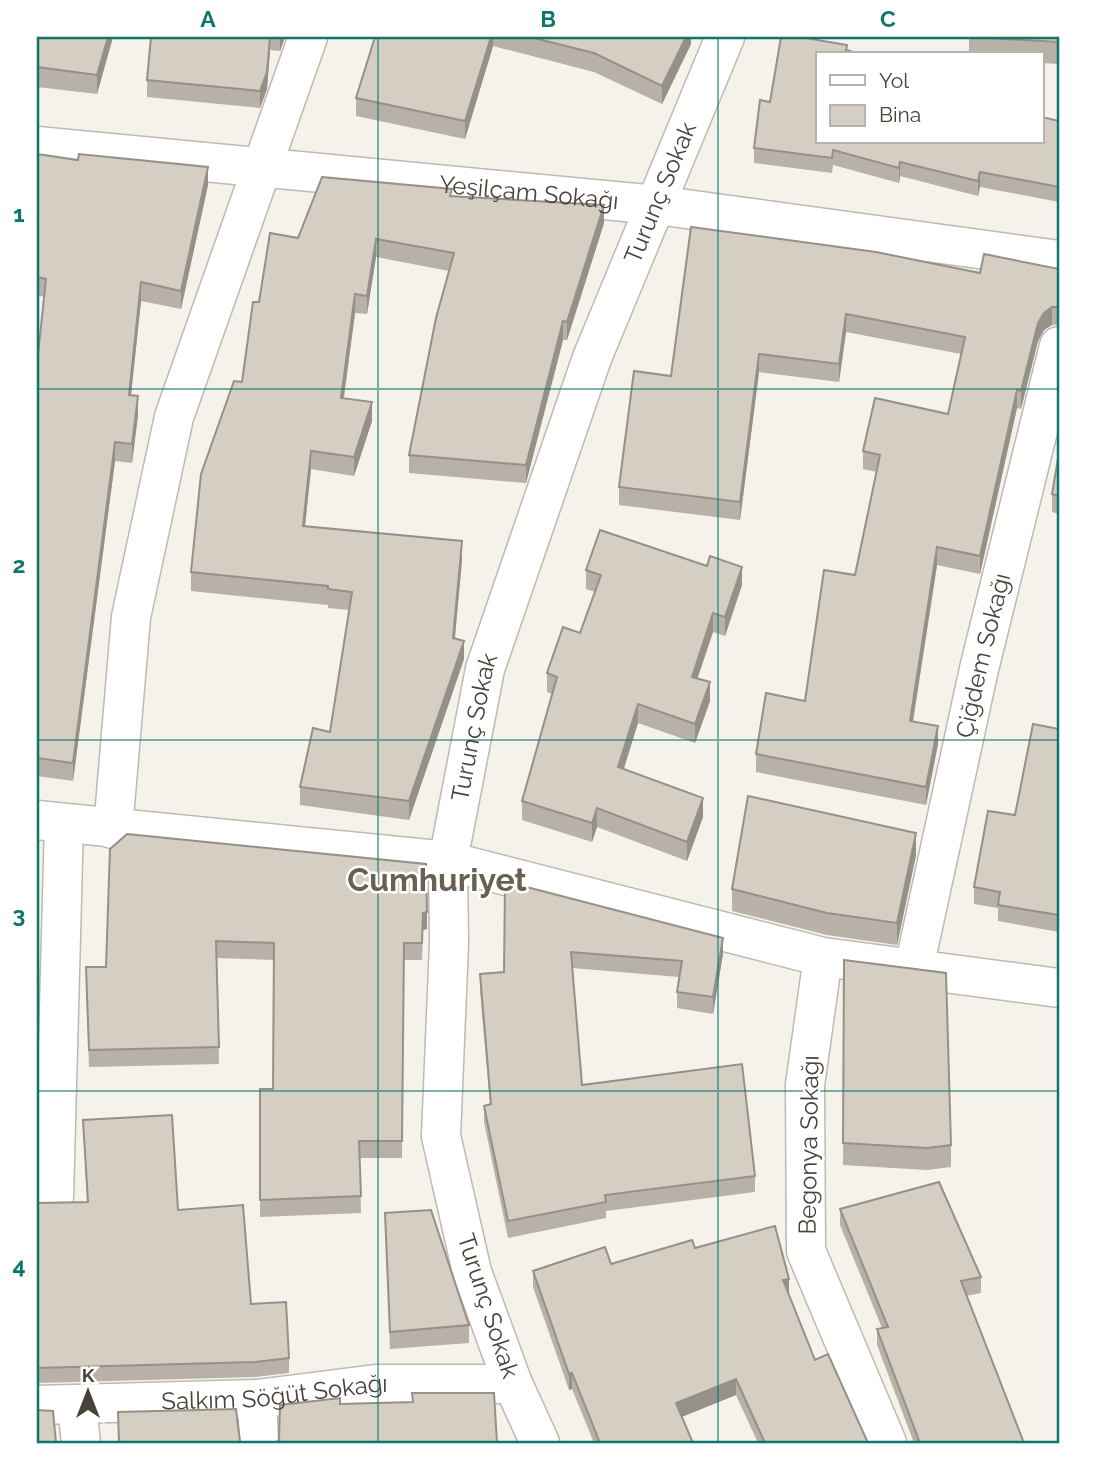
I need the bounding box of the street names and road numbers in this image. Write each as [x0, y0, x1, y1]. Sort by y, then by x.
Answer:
street label: Turunç Sokak [618, 117, 702, 268]
street label: Yeşilçam Sokağı [438, 169, 620, 215]
street label: Çiğdem Sokağı [949, 570, 1016, 741]
street label: Turunç Sokak [445, 649, 503, 804]
street label: Begonya Sokağı [792, 1055, 825, 1235]
street label: Turunç Sokak [451, 1230, 526, 1382]
street label: Salkım Söğüt Sokağı [161, 1368, 388, 1416]

